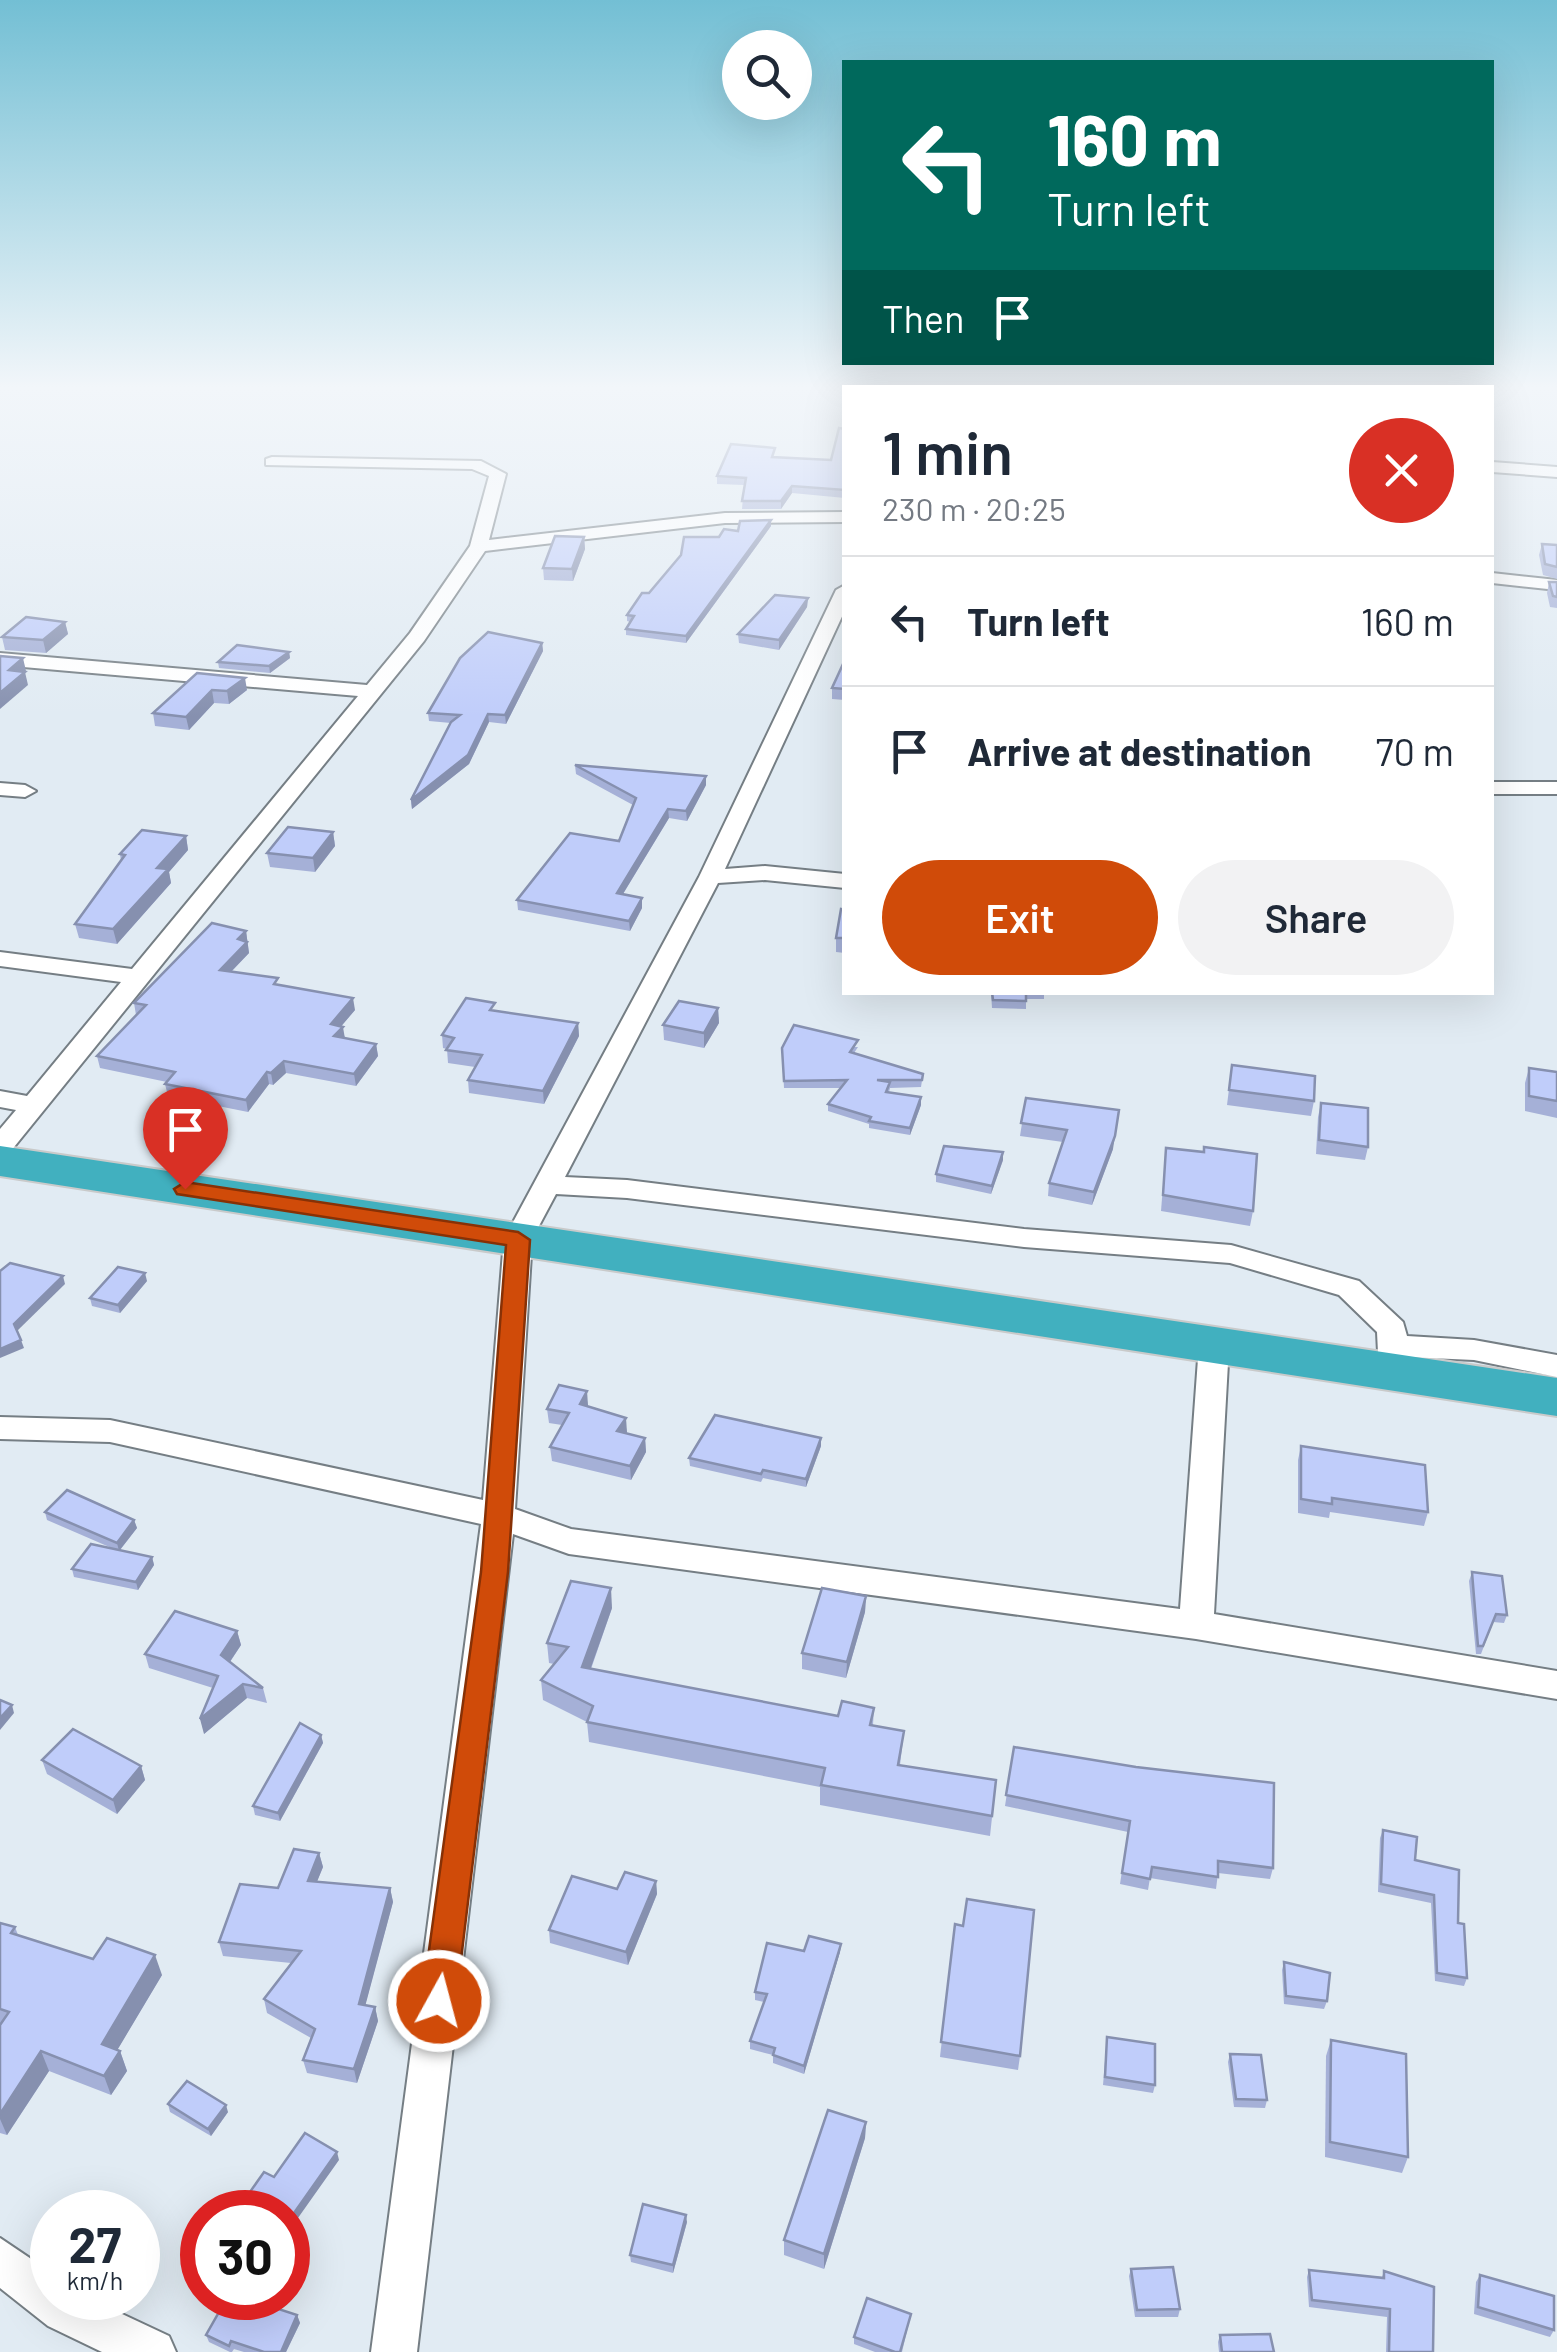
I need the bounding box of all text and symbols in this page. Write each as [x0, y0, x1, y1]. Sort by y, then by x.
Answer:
map controls [722, 30, 812, 120]
button: search [722, 30, 812, 120]
text: 160 m [1047, 96, 1222, 180]
icon: left [882, 100, 1012, 230]
text: Turn left [1047, 181, 1211, 235]
icon: arrive [985, 290, 1040, 345]
text: Then [882, 295, 965, 341]
text: 1 min [882, 415, 1013, 487]
button: close [1349, 418, 1454, 523]
text: 230 m · 20:25 [882, 489, 1066, 527]
icon: left [882, 594, 937, 649]
text: Turn left [967, 598, 1110, 644]
text: 160 m [1361, 598, 1454, 644]
icon: arrive [882, 724, 937, 779]
text: Arrive at destination [967, 728, 1312, 774]
text: 70 m [1376, 728, 1454, 774]
button: Exit [882, 860, 1158, 975]
button: Share [1178, 860, 1454, 975]
pin [143, 1087, 228, 1190]
icon: arrive [158, 1102, 213, 1157]
position arrow [387, 1949, 491, 2053]
speed limit sign: 30 [180, 2190, 310, 2320]
text: 27 [69, 2213, 121, 2273]
text: km/h [67, 2265, 123, 2295]

